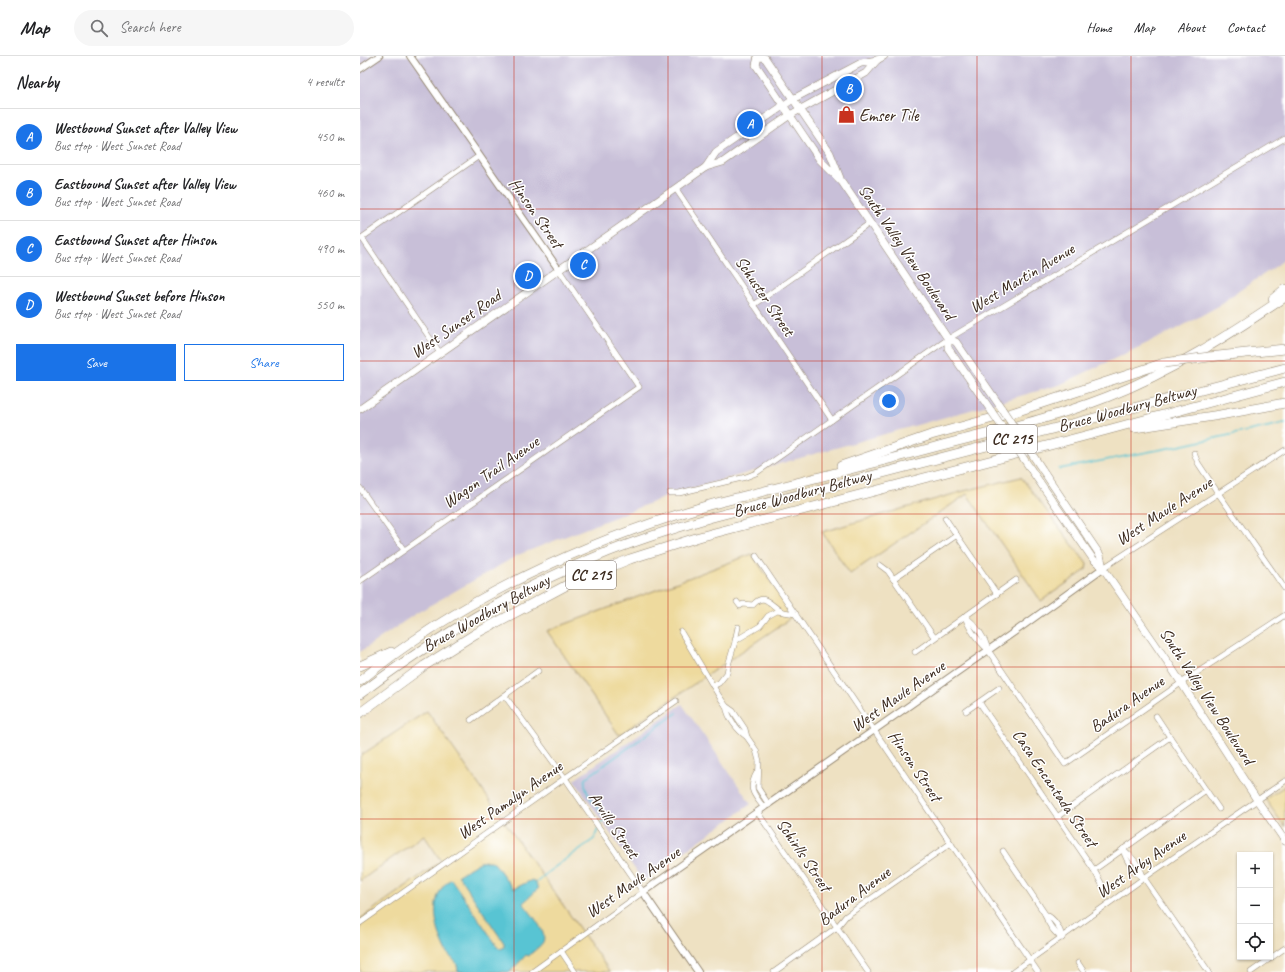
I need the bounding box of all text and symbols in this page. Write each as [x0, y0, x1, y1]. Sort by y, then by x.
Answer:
search box [74, 10, 354, 46]
text: Map [20, 16, 50, 40]
icon: search [88, 17, 110, 39]
text: Search here [120, 18, 181, 37]
text: Home [1086, 19, 1112, 36]
text: Map [1134, 19, 1155, 36]
text: About [1177, 19, 1205, 36]
text: Contact [1227, 19, 1265, 36]
text: Nearby [16, 72, 59, 93]
text: 4 results [306, 74, 344, 90]
pin: B [836, 74, 862, 104]
shop icon: Emser Tile [836, 105, 856, 125]
place label: Emser Tile [859, 105, 920, 126]
pin: A [737, 109, 763, 139]
text: Westbound Sunset after Valley View [54, 119, 237, 138]
text: A [26, 129, 32, 145]
text: 450 m [316, 129, 344, 145]
text: Bus stop · West Sunset Road [54, 138, 181, 154]
street label: Hinson Street [504, 174, 569, 254]
text: Eastbound Sunset after Valley View [54, 175, 235, 194]
street label: South Valley View Boulevard [854, 180, 961, 326]
text: B [26, 185, 32, 201]
text: 460 m [316, 185, 344, 201]
text: Bus stop · West Sunset Road [54, 194, 181, 210]
text: Eastbound Sunset after Hinson [54, 231, 217, 250]
street label: West Martin Avenue [966, 238, 1079, 317]
text: C [26, 241, 32, 257]
text: 490 m [316, 241, 344, 257]
text: Bus stop · West Sunset Road [54, 250, 181, 266]
pin: C [570, 250, 596, 280]
street label: Schuster Street [731, 252, 801, 342]
pin: D [515, 261, 541, 291]
street label: West Sunset Road [407, 284, 507, 363]
text: Westbound Sunset before Hinson [54, 287, 224, 306]
text: D [25, 297, 33, 313]
text: 550 m [316, 297, 344, 313]
text: Bus stop · West Sunset Road [54, 306, 181, 322]
button: Save [16, 344, 176, 381]
button: Share [184, 344, 344, 381]
street label: Bruce Woodbury Beltway [1056, 379, 1199, 437]
your location [879, 391, 899, 411]
road number: CC 215 [987, 425, 1037, 453]
street label: Wagon Trail Avenue [439, 430, 544, 513]
street label: Bruce Woodbury Beltway [731, 464, 874, 522]
street label: West Maule Avenue [1112, 471, 1217, 550]
road number: CC 215 [566, 561, 616, 589]
street label: Bruce Woodbury Beltway [419, 569, 554, 657]
street label: South Valley View Boulevard [1155, 624, 1260, 770]
street label: West Maule Avenue [847, 655, 950, 736]
street label: Badura Avenue [1086, 670, 1169, 737]
street label: Casa Encantada Street [1008, 725, 1103, 853]
street label: Hinson Street [884, 726, 948, 807]
street label: West Pamalyn Avenue [453, 755, 568, 844]
street label: Arville Street [584, 788, 645, 864]
street label: Schirlls Street [772, 814, 837, 898]
street label: West Arby Avenue [1092, 825, 1191, 903]
street label: West Maule Avenue [582, 841, 685, 922]
map controls [1237, 852, 1273, 960]
button: + [1237, 852, 1273, 888]
street label: Badura Avenue [813, 861, 896, 930]
button: − [1237, 888, 1273, 924]
button: locate [1237, 924, 1273, 960]

